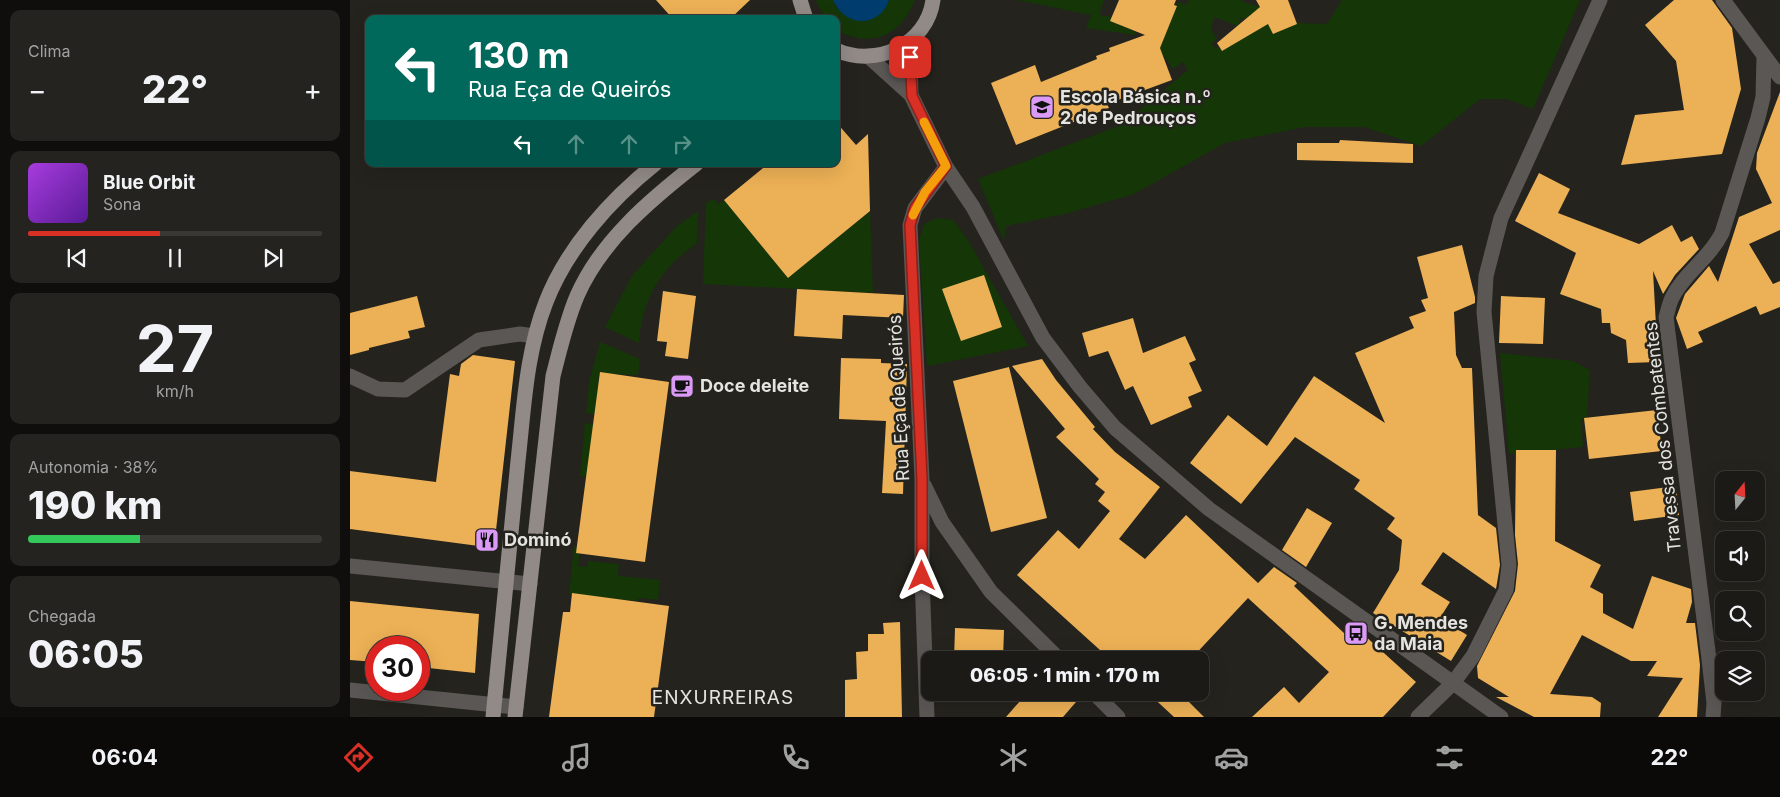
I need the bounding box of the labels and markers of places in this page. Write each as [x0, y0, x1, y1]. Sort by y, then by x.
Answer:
pin [889, 36, 931, 78]
place label: Escola Básica n.º 2 de Pedrouços [1060, 86, 1211, 128]
school or university icon: Escola Básica n.º 2 de Pedrouços [1029, 94, 1055, 120]
cafe icon: Doce deleite [669, 373, 695, 399]
place label: Doce deleite [700, 375, 810, 396]
restaurant icon: Dominó [474, 527, 500, 553]
place label: Dominó [504, 529, 572, 550]
place label: G. Mendes da Maia [1374, 612, 1468, 654]
bus stop icon: G. Mendes da Maia [1343, 620, 1369, 646]

